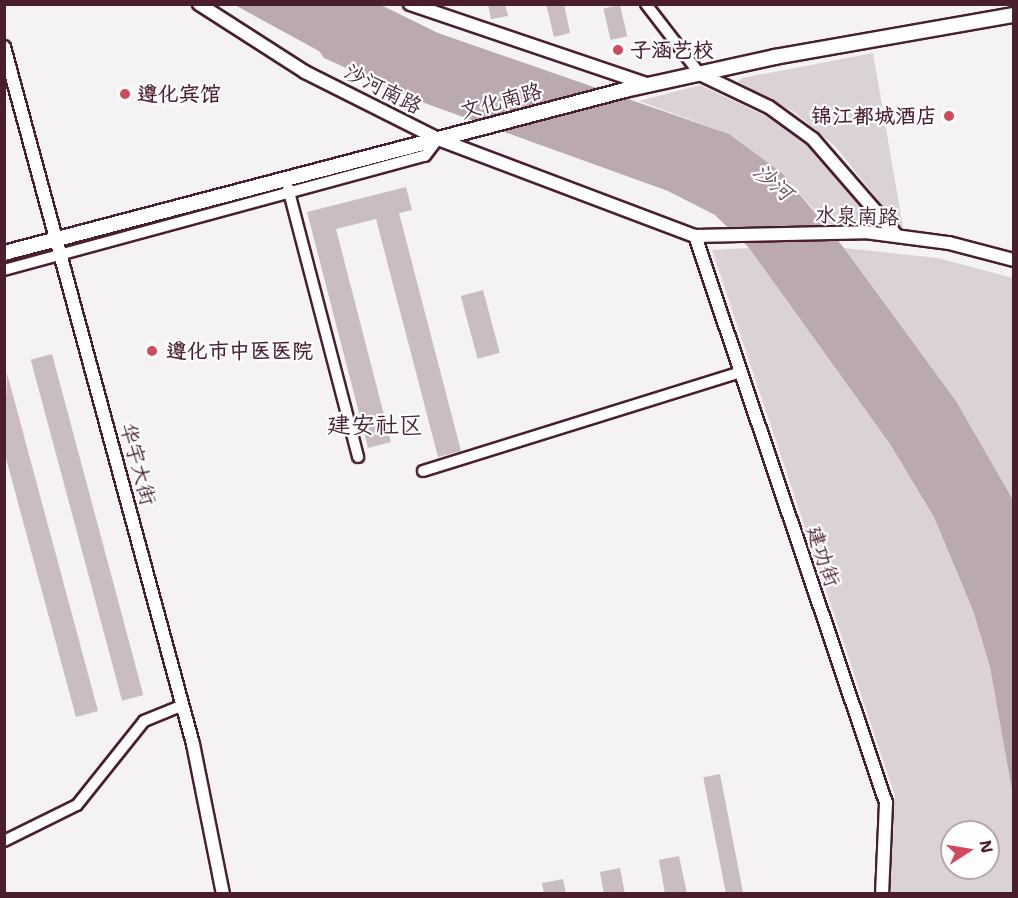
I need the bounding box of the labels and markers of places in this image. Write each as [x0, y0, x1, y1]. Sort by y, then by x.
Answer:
place label: 子涵艺校 [630, 37, 714, 63]
marker: 子涵艺校 [611, 43, 625, 57]
place label: 遵化宾馆 [137, 81, 221, 107]
marker: 遵化宾馆 [118, 87, 132, 101]
place label: 锦江都城酒店 [811, 103, 937, 129]
marker: 锦江都城酒店 [942, 109, 956, 123]
place label: 遵化市中医医院 [166, 338, 313, 364]
marker: 遵化市中医医院 [143, 342, 161, 360]

